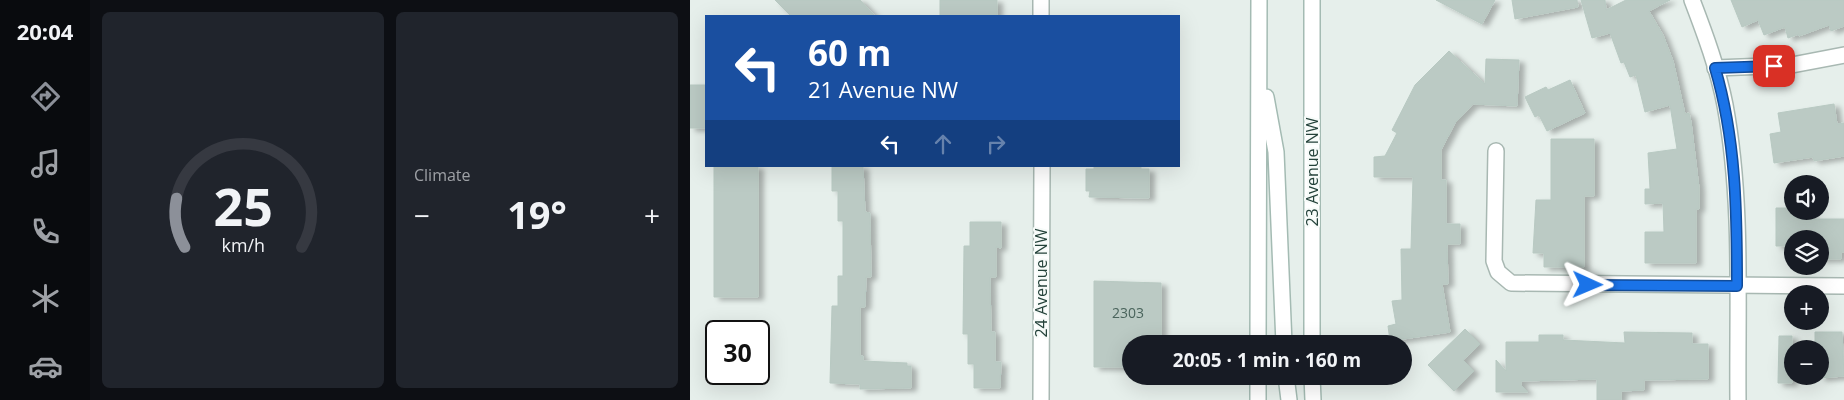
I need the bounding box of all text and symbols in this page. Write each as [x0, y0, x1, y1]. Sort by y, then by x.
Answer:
text: 20:04 [17, 16, 73, 46]
text: 60 m [808, 29, 891, 76]
icon: left [725, 35, 790, 100]
pin [1753, 45, 1795, 87]
icon: arrive [1760, 52, 1788, 80]
text: 21 Avenue NW [808, 74, 958, 104]
icon: directions [28, 79, 63, 114]
street label: 23 Avenue NW [1301, 117, 1323, 227]
icon: left [876, 130, 904, 158]
icon: ahead [929, 130, 957, 158]
icon: right [982, 130, 1010, 158]
icon: music [28, 146, 63, 181]
text: Climate [414, 164, 471, 186]
text: 25 [213, 170, 273, 241]
map controls [1784, 175, 1829, 385]
button: sound [1784, 175, 1829, 220]
text: 19° [507, 188, 567, 240]
text: − [414, 196, 430, 234]
text: + [644, 196, 660, 234]
icon: phone [28, 214, 63, 249]
street label: 24 Avenue NW [1030, 228, 1052, 338]
button: layers [1784, 230, 1829, 275]
text: km/h [221, 233, 265, 257]
position arrow [1561, 258, 1613, 310]
icon: climate [28, 281, 63, 316]
button: + [1784, 285, 1829, 330]
house number: 2303 [1112, 303, 1144, 322]
speed limit sign: 30 [705, 320, 770, 385]
button: − [1784, 340, 1829, 385]
text: 20:05 · 1 min · 160 m [1173, 347, 1361, 373]
icon: car [28, 349, 63, 384]

